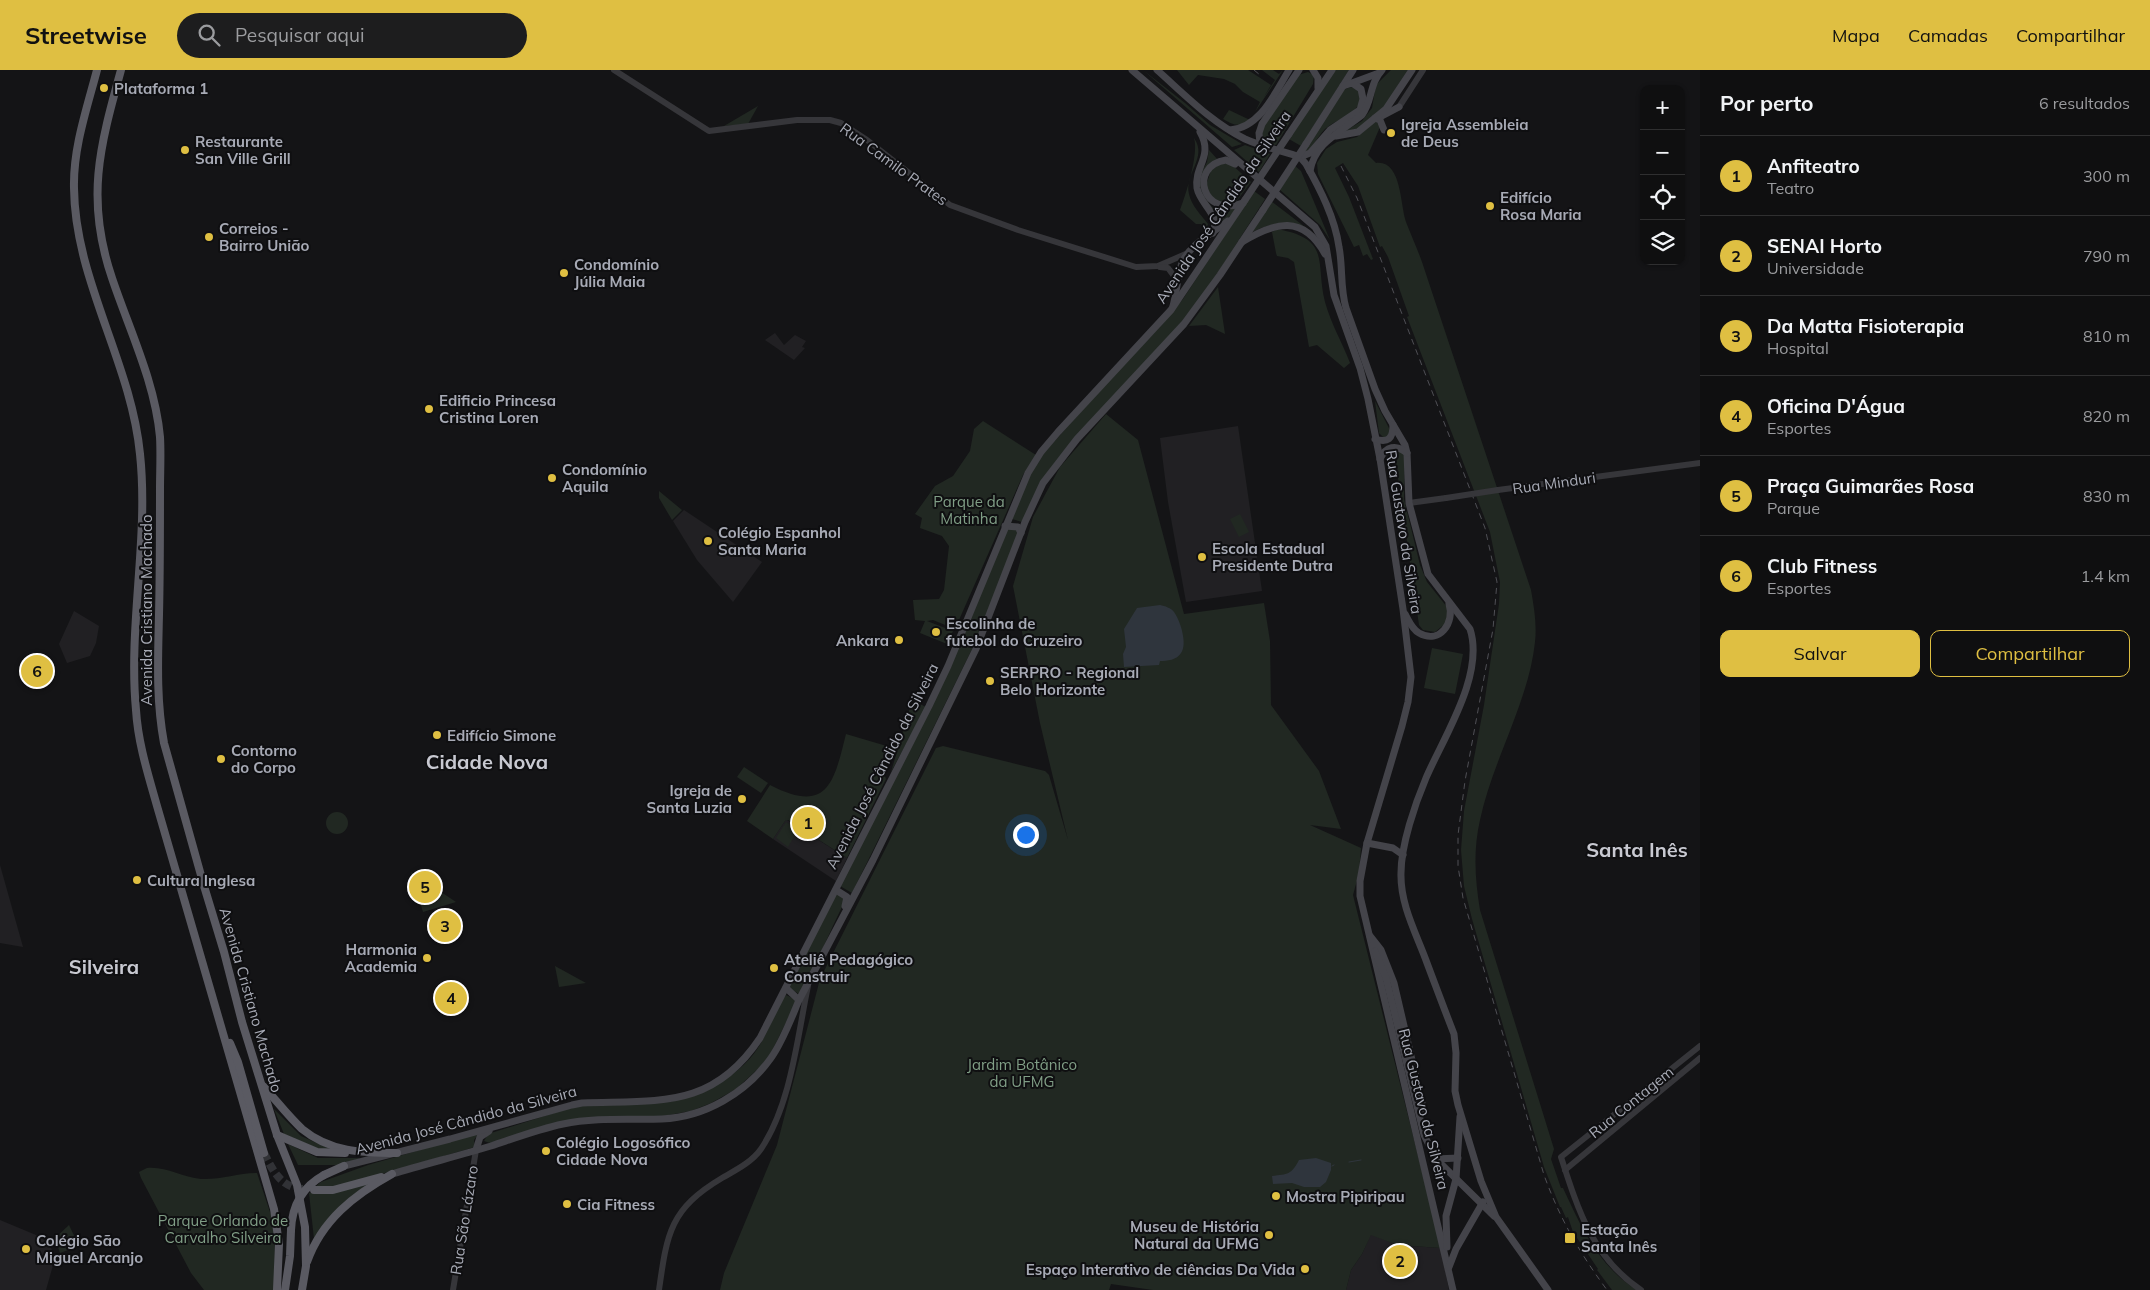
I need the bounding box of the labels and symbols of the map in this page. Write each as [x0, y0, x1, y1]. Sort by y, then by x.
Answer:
place label: Plataforma 1 [114, 79, 208, 98]
marker: Plataforma 1 [98, 82, 110, 94]
street label: Avenida José Cândido da Silveira [1151, 107, 1295, 307]
place label: Igreja Assembleia de Deus [1401, 115, 1528, 151]
street label: Rua Camilo Prates [836, 119, 952, 209]
marker: Igreja Assembleia de Deus [1385, 127, 1397, 139]
place label: Restaurante San Ville Grill [195, 132, 291, 168]
marker: Restaurante San Ville Grill [179, 144, 191, 156]
place label: Edifício Rosa Maria [1500, 188, 1582, 224]
marker: Edifício Rosa Maria [1484, 200, 1496, 212]
place label: Correios - Bairro União [219, 219, 310, 255]
marker: Correios - Bairro União [203, 231, 215, 243]
place label: Condomínio Júlia Maia [574, 255, 659, 291]
marker: Condomínio Júlia Maia [558, 267, 570, 279]
place label: Edificio Princesa Cristina Loren [439, 391, 556, 427]
marker: Edificio Princesa Cristina Loren [423, 403, 435, 415]
street label: Rua Gustavo da Silveira [1382, 449, 1426, 615]
place label: Condomínio Aquila [562, 460, 647, 496]
street label: Rua Minduri [1511, 468, 1597, 498]
marker: Condomínio Aquila [546, 472, 558, 484]
park label: Parque da Matinha [933, 492, 1005, 528]
street label: Avenida Cristiano Machado [137, 514, 156, 706]
place label: Colégio Espanhol Santa Maria [718, 523, 841, 559]
marker: Colégio Espanhol Santa Maria [702, 535, 714, 547]
place label: Escola Estadual Presidente Dutra [1212, 539, 1333, 575]
marker: Escola Estadual Presidente Dutra [1196, 551, 1208, 563]
place label: Escolinha de futebol do Cruzeiro [946, 614, 1083, 650]
marker: Escolinha de futebol do Cruzeiro [930, 626, 942, 638]
place label: Ankara [836, 631, 889, 650]
marker: Ankara [893, 634, 905, 646]
pin: 6 [21, 652, 53, 690]
street label: Avenida José Cândido da Silveira [822, 660, 942, 872]
place label: SERPRO - Regional Belo Horizonte [1000, 663, 1139, 699]
marker: SERPRO - Regional Belo Horizonte [984, 675, 996, 687]
place label: Edifício Simone [447, 726, 556, 745]
marker: Edifício Simone [431, 729, 443, 741]
place label: Contorno do Corpo [231, 741, 297, 777]
district label: Cidade Nova [426, 749, 548, 774]
marker: Contorno do Corpo [215, 753, 227, 765]
place label: Igreja de Santa Luzia [647, 781, 732, 817]
marker: Igreja de Santa Luzia [736, 793, 748, 805]
pin: 1 [792, 804, 824, 842]
your location [1013, 822, 1039, 848]
district label: Santa Inês [1586, 837, 1688, 862]
pin: 5 [409, 868, 441, 906]
place label: Cultura Inglesa [147, 871, 255, 890]
marker: Cultura Inglesa [131, 874, 143, 886]
street label: Avenida Cristiano Machado [216, 905, 286, 1095]
pin: 3 [429, 907, 461, 945]
place label: Harmonia Academia [345, 940, 417, 976]
place label: Ateliê Pedagógico Construir [784, 950, 913, 986]
marker: Harmonia Academia [421, 952, 433, 964]
district label: Silveira [69, 954, 139, 979]
marker: Ateliê Pedagógico Construir [768, 962, 780, 974]
pin: 4 [435, 979, 467, 1017]
street label: Rua Gustavo da Silveira [1395, 1026, 1453, 1192]
park label: Jardim Botânico da UFMG [967, 1055, 1077, 1091]
street label: Rua Contagem [1585, 1062, 1677, 1142]
street label: Avenida José Cândido da Silveira [353, 1081, 579, 1159]
place label: Colégio Logosófico Cidade Nova [556, 1133, 691, 1169]
marker: Colégio Logosófico Cidade Nova [540, 1145, 552, 1157]
street label: Rua São Lázaro [446, 1164, 482, 1276]
place label: Mostra Pipiripau [1286, 1187, 1405, 1206]
marker: Mostra Pipiripau [1270, 1190, 1282, 1202]
place label: Cia Fitness [577, 1195, 655, 1214]
marker: Cia Fitness [561, 1198, 573, 1210]
park label: Parque Orlando de Carvalho Silveira [158, 1211, 288, 1247]
place label: Museu de História Natural da UFMG [1130, 1217, 1259, 1253]
place label: Estação Santa Inês [1581, 1220, 1657, 1256]
marker: Museu de História Natural da UFMG [1263, 1229, 1275, 1241]
place label: Colégio São Miguel Arcanjo [36, 1231, 143, 1267]
marker: Estação Santa Inês [1563, 1231, 1577, 1245]
pin: 2 [1384, 1242, 1416, 1280]
marker: Colégio São Miguel Arcanjo [20, 1243, 32, 1255]
place label: Espaço Interativo de ciências Da Vida [1026, 1260, 1295, 1279]
marker: Espaço Interativo de ciências Da Vida [1299, 1263, 1311, 1275]

